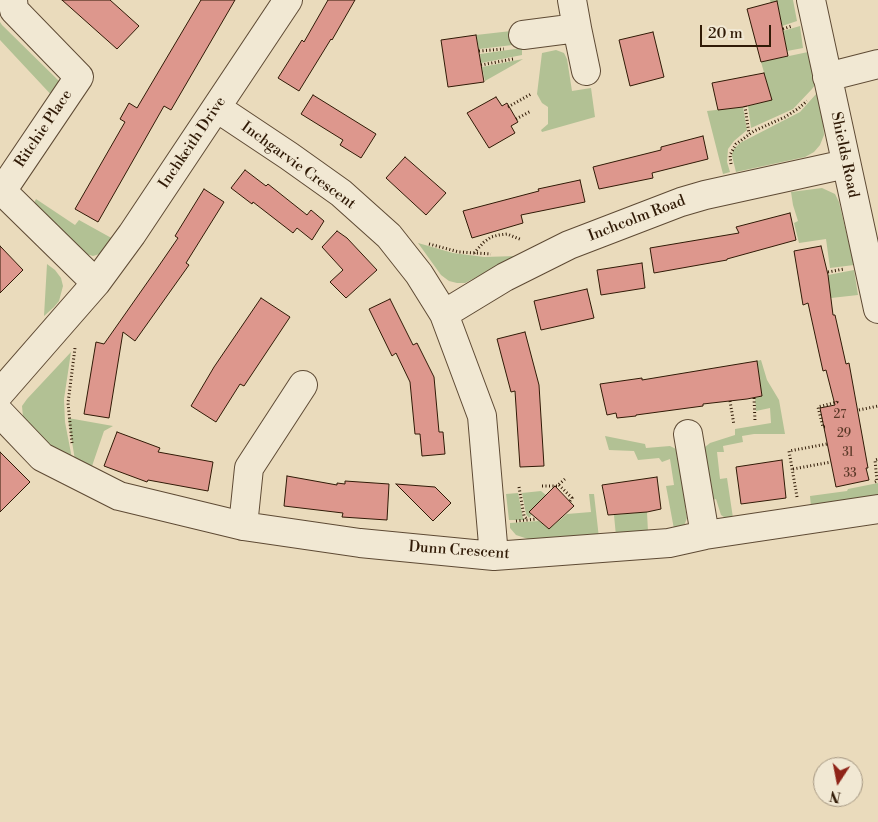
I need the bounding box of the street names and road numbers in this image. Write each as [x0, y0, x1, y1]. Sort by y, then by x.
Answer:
street label: Ritchie Place [11, 87, 77, 171]
street label: Inchkeith Drive [156, 94, 230, 192]
street label: Shields Road [826, 110, 862, 200]
street label: Inchgarvie Crescent [237, 119, 359, 213]
street label: Inchcolm Road [586, 192, 688, 246]
street label: Dunn Crescent [408, 538, 510, 564]

